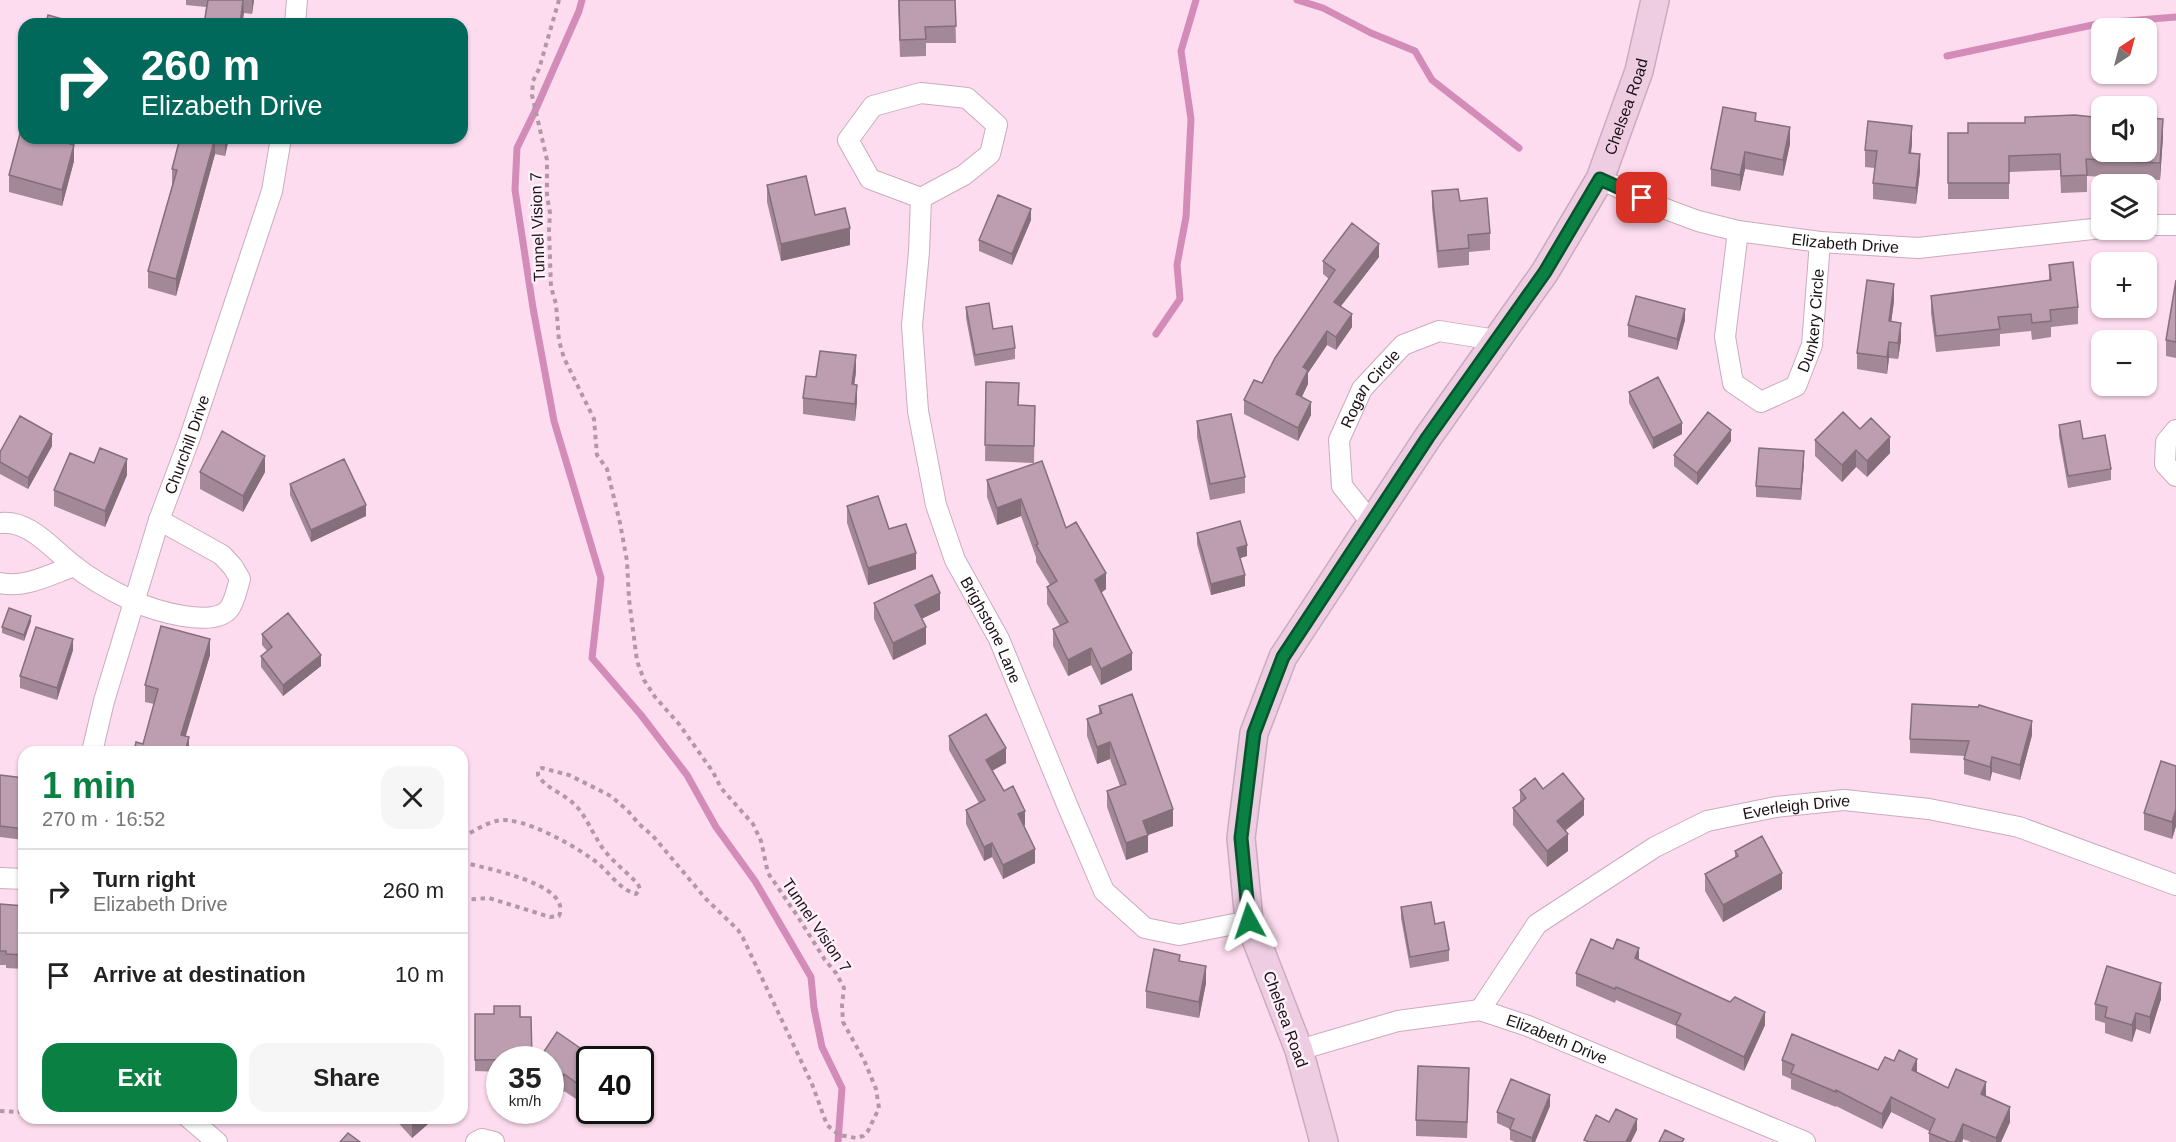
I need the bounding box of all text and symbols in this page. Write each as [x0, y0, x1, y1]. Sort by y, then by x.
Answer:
north arrow [2091, 18, 2157, 84]
map controls [2091, 18, 2157, 396]
icon: right [42, 42, 120, 120]
text: 260 m [141, 42, 260, 89]
street label: Chelsea Road [1601, 57, 1651, 157]
text: Elizabeth Drive [141, 91, 323, 121]
button: sound [2091, 96, 2157, 162]
street label: Tunnel Vision 7 [527, 172, 548, 282]
pin [1616, 172, 1667, 223]
button: layers [2091, 174, 2157, 240]
icon: arrive [1625, 181, 1658, 214]
street label: Elizabeth Drive [1791, 230, 1900, 256]
button: + [2091, 252, 2157, 318]
street label: Dunkery Circle [1794, 268, 1827, 375]
button: − [2091, 330, 2157, 396]
street label: Rogan Circle [1338, 346, 1403, 431]
street label: Churchill Drive [161, 393, 212, 497]
street label: Brighstone Lane [957, 574, 1024, 686]
text: 1 min [42, 765, 136, 806]
button: close [381, 766, 444, 829]
street label: Everleigh Drive [1741, 792, 1851, 823]
text: 270 m · 16:52 [42, 808, 165, 830]
text: Turn right [93, 867, 195, 892]
icon: right [42, 875, 75, 908]
street label: Tunnel Vision 7 [779, 875, 854, 975]
text: 260 m [383, 878, 444, 903]
position arrow [1217, 889, 1281, 953]
text: Elizabeth Drive [93, 893, 228, 915]
icon: arrive [42, 959, 75, 992]
text: Arrive at destination [93, 962, 306, 987]
text: 10 m [395, 962, 444, 987]
street label: Chelsea Road [1260, 969, 1311, 1070]
street label: Elizabeth Drive [1504, 1011, 1610, 1067]
button: Exit [42, 1043, 237, 1112]
button: Share [249, 1043, 444, 1112]
speed limit sign: 40 [576, 1046, 654, 1124]
text: 35 [508, 1061, 542, 1094]
text: km/h [509, 1092, 541, 1109]

